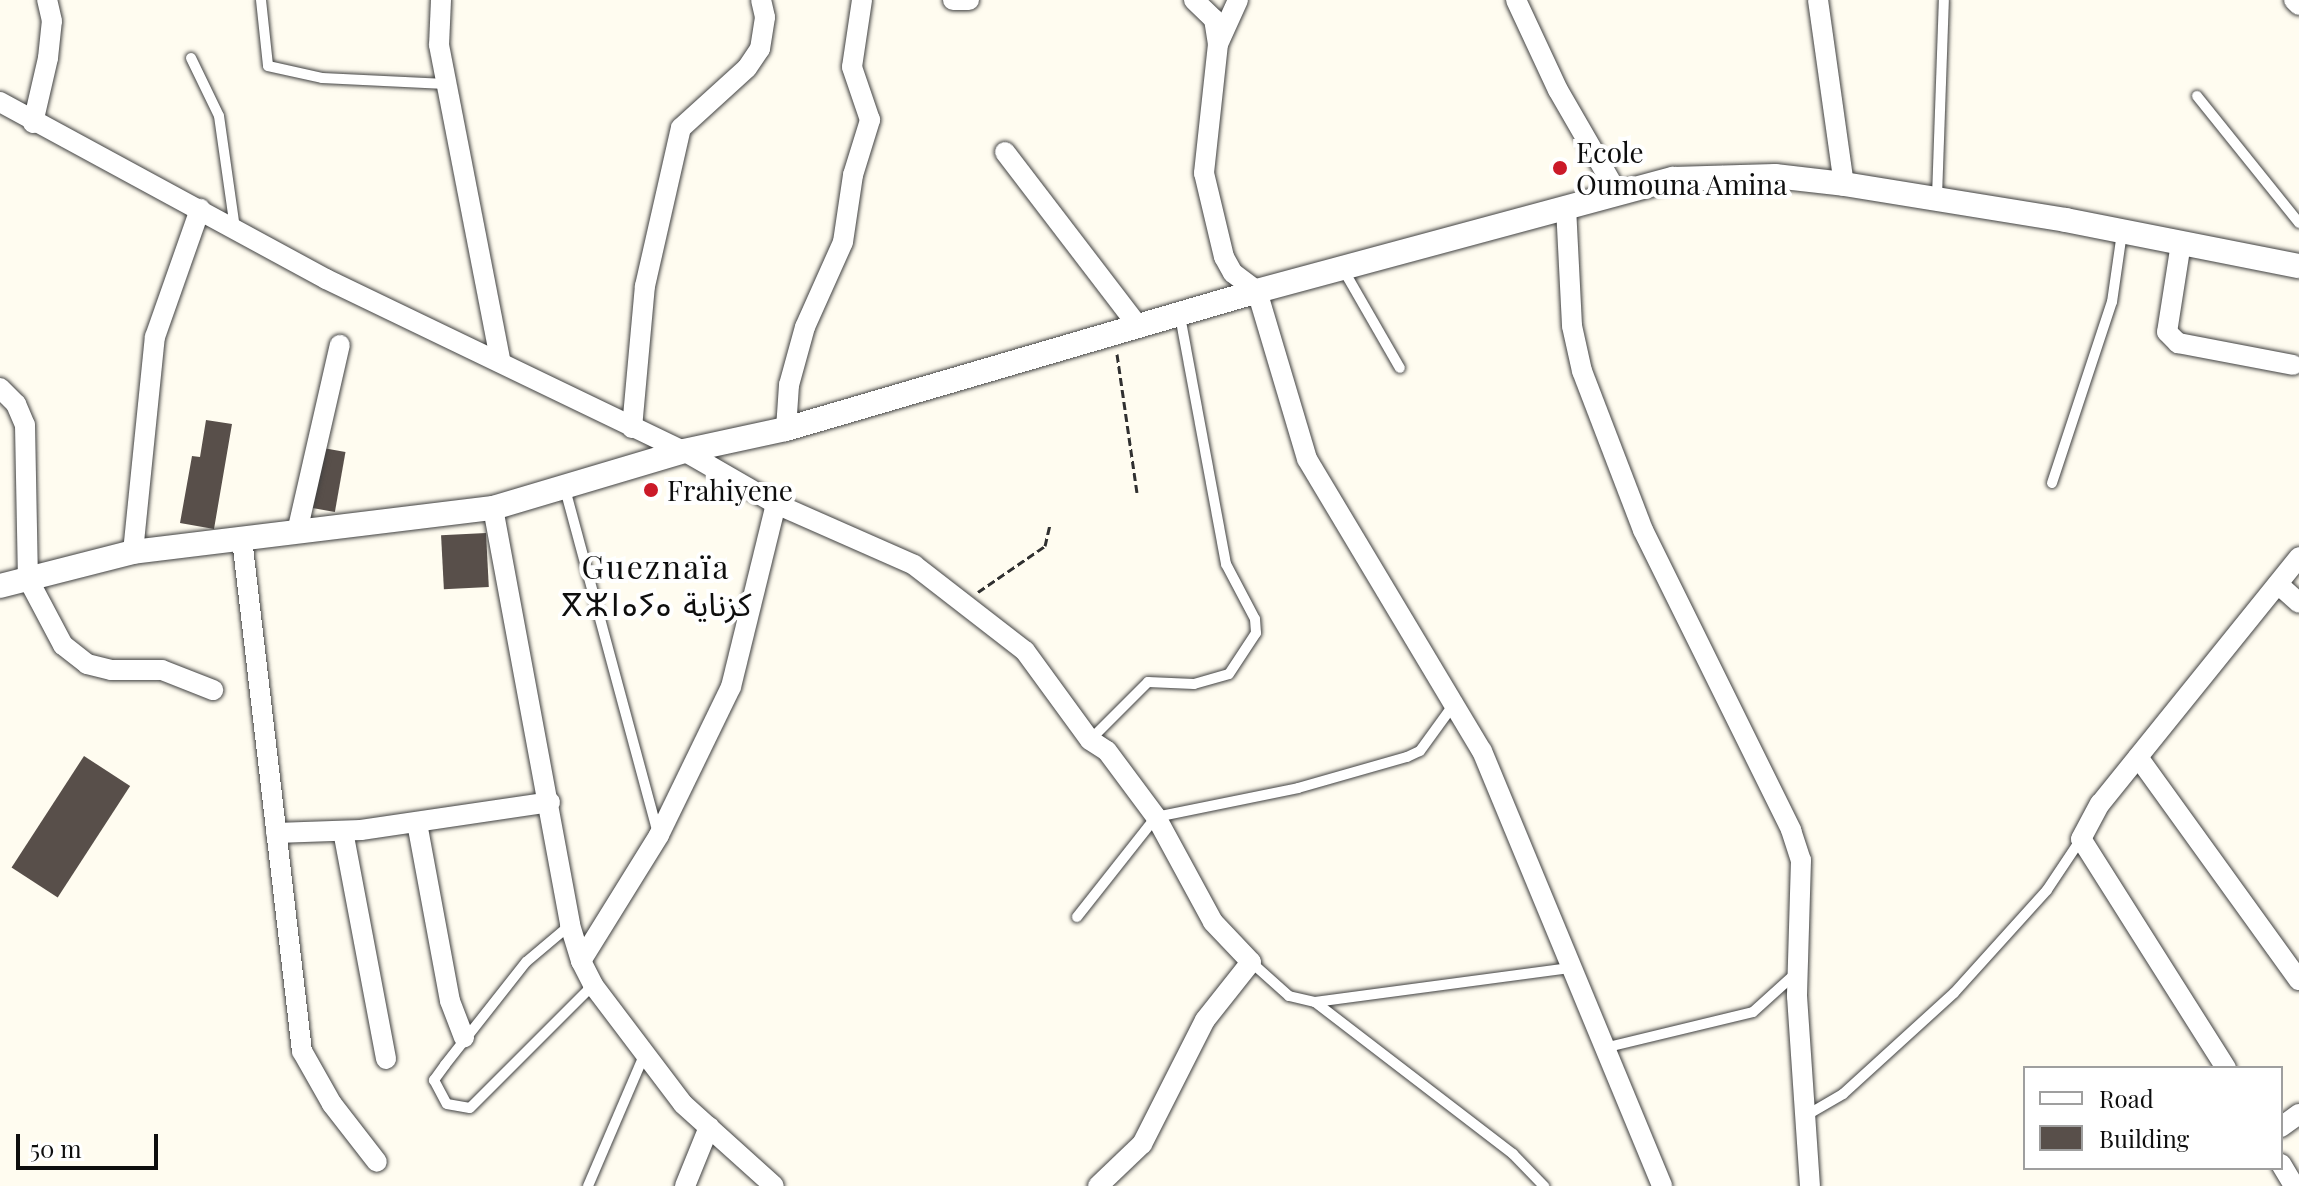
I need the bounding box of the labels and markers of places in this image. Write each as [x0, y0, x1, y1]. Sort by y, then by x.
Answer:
place label: Ecole Oumouna Amina [1576, 135, 1788, 201]
marker: Ecole Oumouna Amina [1551, 159, 1569, 177]
place label: Frahiyene [667, 473, 793, 507]
marker: Frahiyene [642, 481, 660, 499]

